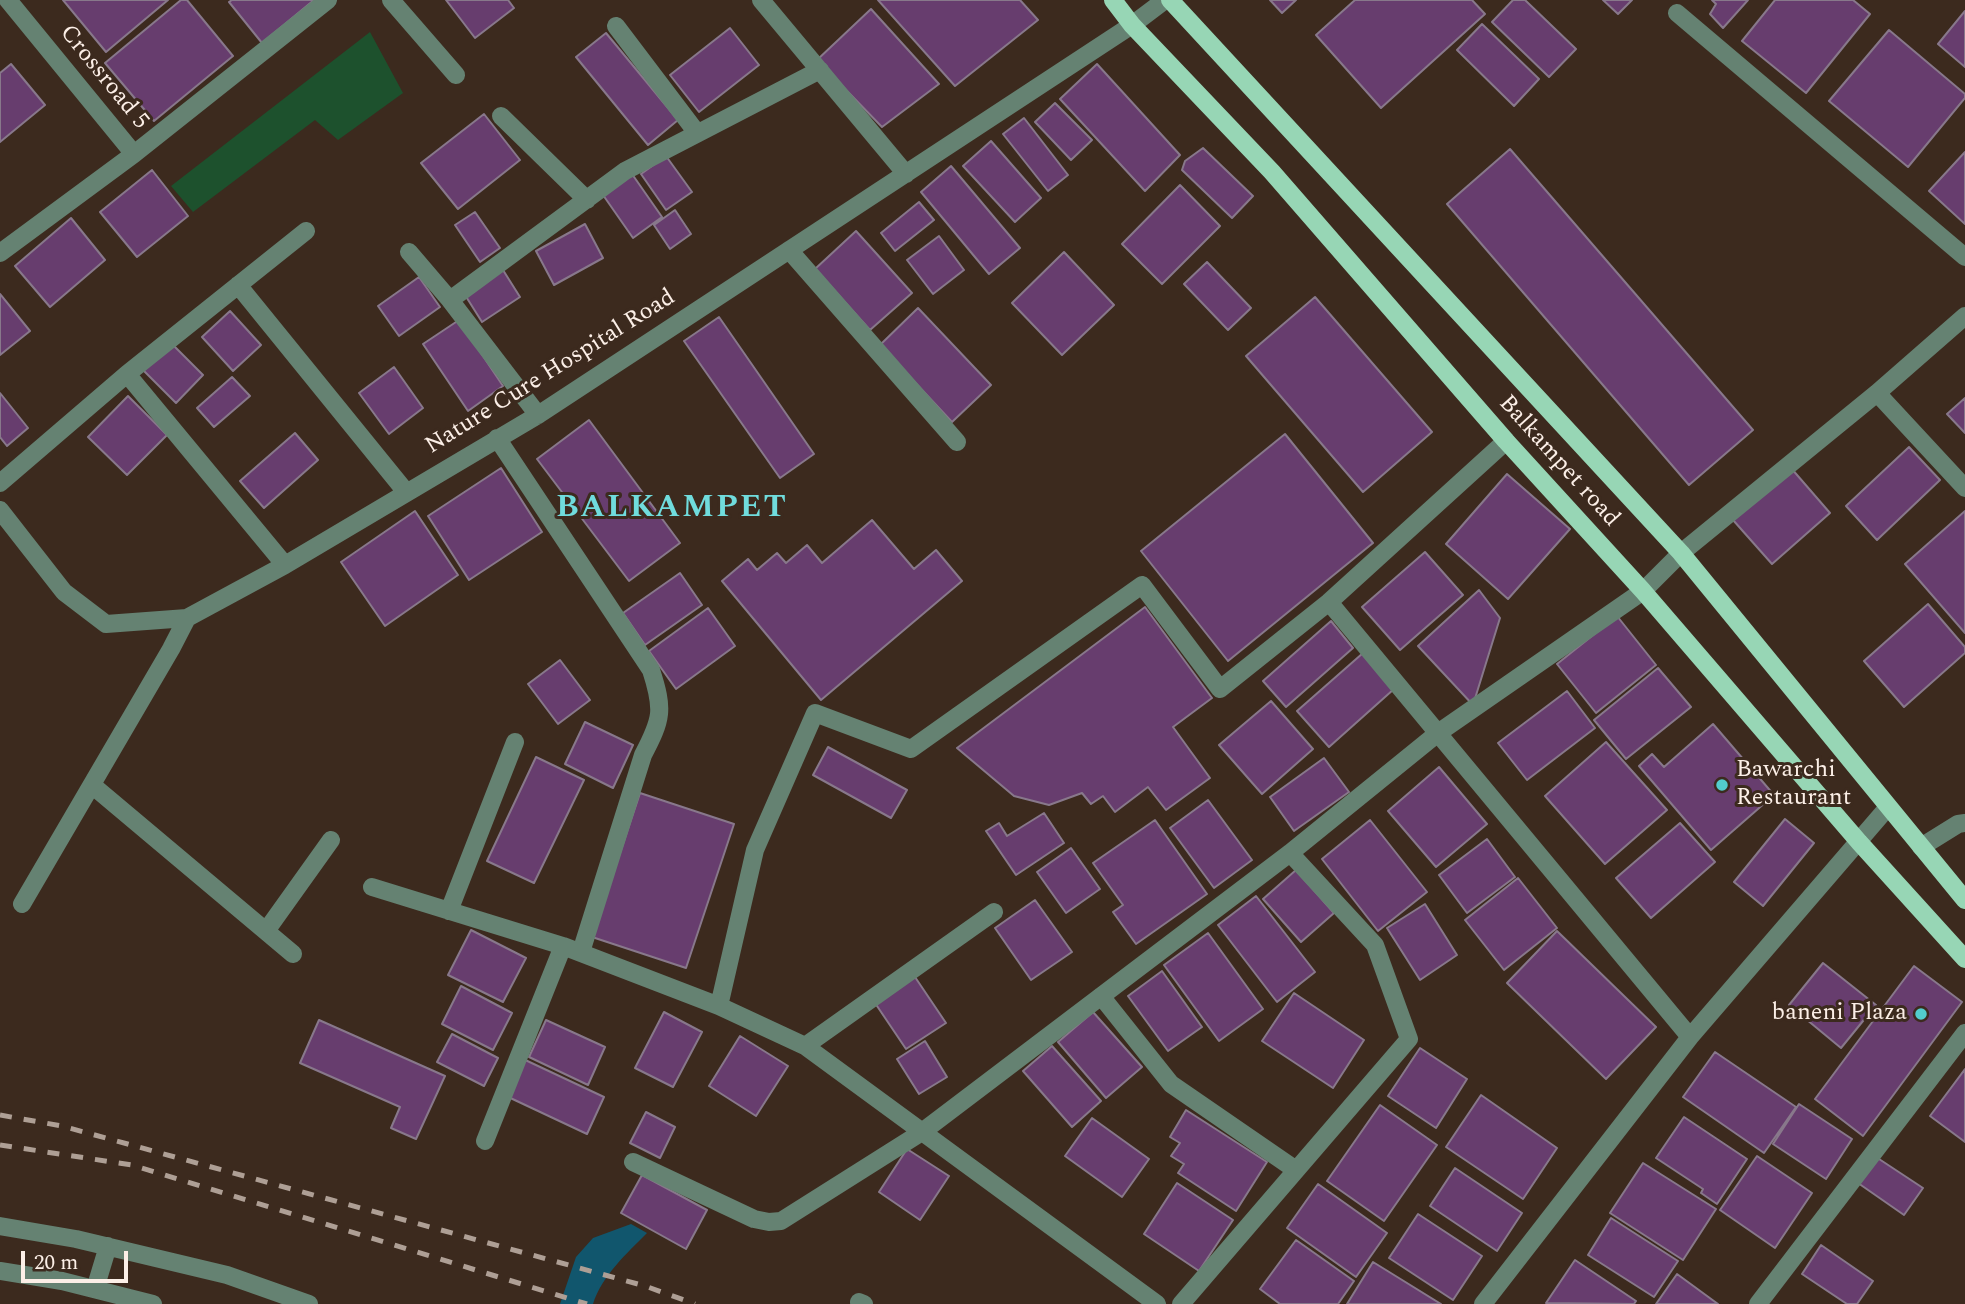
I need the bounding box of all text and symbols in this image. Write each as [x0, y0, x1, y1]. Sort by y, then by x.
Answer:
street label: Crossroad 5 [52, 20, 154, 136]
street label: Nature Cure Hospital Road [421, 284, 681, 462]
street label: Balkampet road [1491, 390, 1625, 534]
district label: BALKAMPET [557, 491, 787, 529]
place label: Bawarchi Restaurant [1736, 757, 1851, 813]
marker: Bawarchi Restaurant [1714, 777, 1730, 793]
place label: baneni Plaza [1772, 1000, 1907, 1028]
marker: baneni Plaza [1913, 1006, 1929, 1022]
scale bar [24, 1238, 131, 1282]
text: 20 m [34, 1247, 78, 1279]

